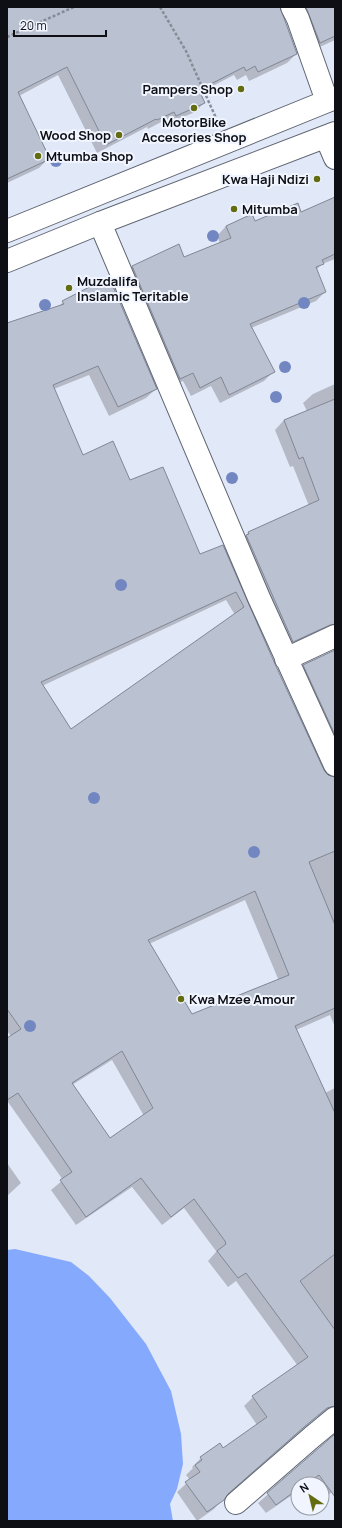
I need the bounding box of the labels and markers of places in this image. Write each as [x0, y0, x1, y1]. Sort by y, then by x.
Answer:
place label: Pampers Shop [143, 80, 233, 98]
marker: Pampers Shop [236, 84, 246, 94]
marker: MotorBike Accesories Shop [189, 103, 199, 113]
place label: MotorBike Accesories Shop [141, 113, 247, 146]
place label: Wood Shop [40, 126, 111, 144]
marker: Wood Shop [114, 130, 124, 140]
place label: Mtumba Shop [46, 147, 133, 165]
marker: Mtumba Shop [33, 151, 43, 161]
place label: Kwa Haji Ndizi [222, 170, 309, 188]
marker: Kwa Haji Ndizi [312, 174, 322, 184]
place label: Mitumba [242, 200, 298, 218]
marker: Mitumba [229, 204, 239, 214]
place label: Muzdalifa Inslamic Teritable [77, 272, 189, 305]
marker: Muzdalifa Inslamic Teritable [64, 283, 74, 293]
place label: Kwa Mzee Amour [189, 990, 295, 1008]
marker: Kwa Mzee Amour [176, 994, 186, 1004]

